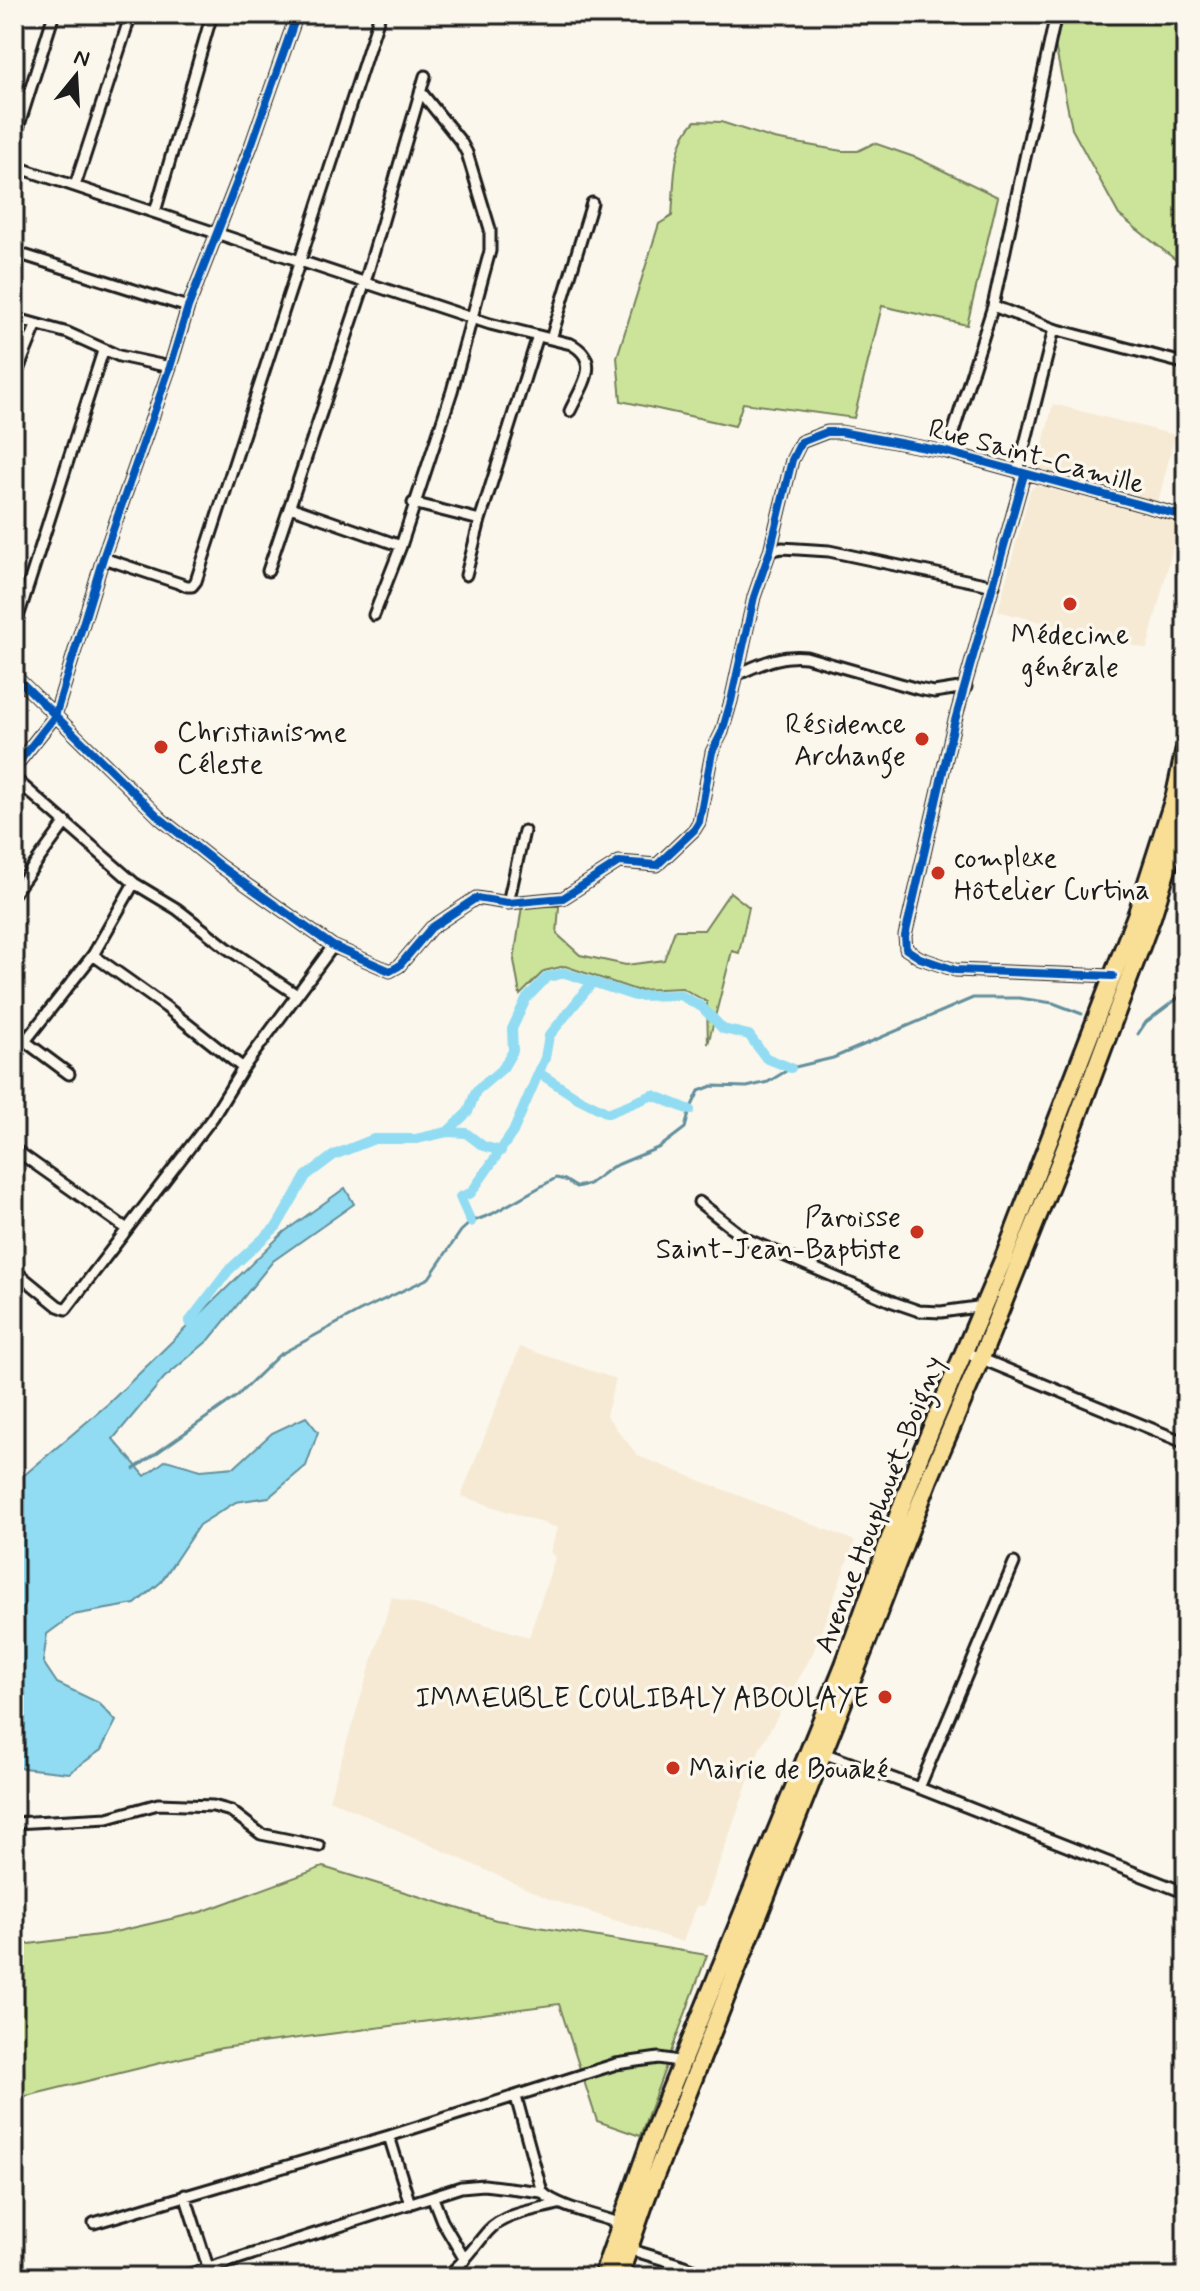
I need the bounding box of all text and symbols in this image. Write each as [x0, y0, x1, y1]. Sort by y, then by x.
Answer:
north arrow [36, 36, 116, 116]
text: N [70, 43, 93, 74]
street label: Rue Saint-Camille [924, 411, 1149, 504]
marker: Médecine générale [1061, 595, 1079, 613]
place label: Médecine générale [1011, 618, 1129, 687]
place label: Résidence Archange [785, 707, 906, 779]
place label: Christianisme Céleste [177, 715, 347, 784]
marker: Résidence Archange [913, 730, 931, 748]
marker: Christianisme Céleste [152, 738, 170, 756]
place label: complexe Hôtelier Curtina [954, 841, 1150, 910]
marker: complexe Hôtelier Curtina [929, 864, 947, 882]
place label: Paroisse Saint-Jean-Baptiste [656, 1200, 901, 1269]
marker: Paroisse Saint-Jean-Baptiste [908, 1223, 926, 1241]
street label: Avenue Houphouët-Boigny [807, 1351, 957, 1660]
place label: IMMEUBLE COULIBALY ABOULAYE [415, 1681, 869, 1718]
marker: IMMEUBLE COULIBALY ABOULAYE [876, 1688, 894, 1706]
place label: Mairie de Bouaké [689, 1752, 888, 1789]
marker: Mairie de Bouaké [664, 1759, 682, 1777]

